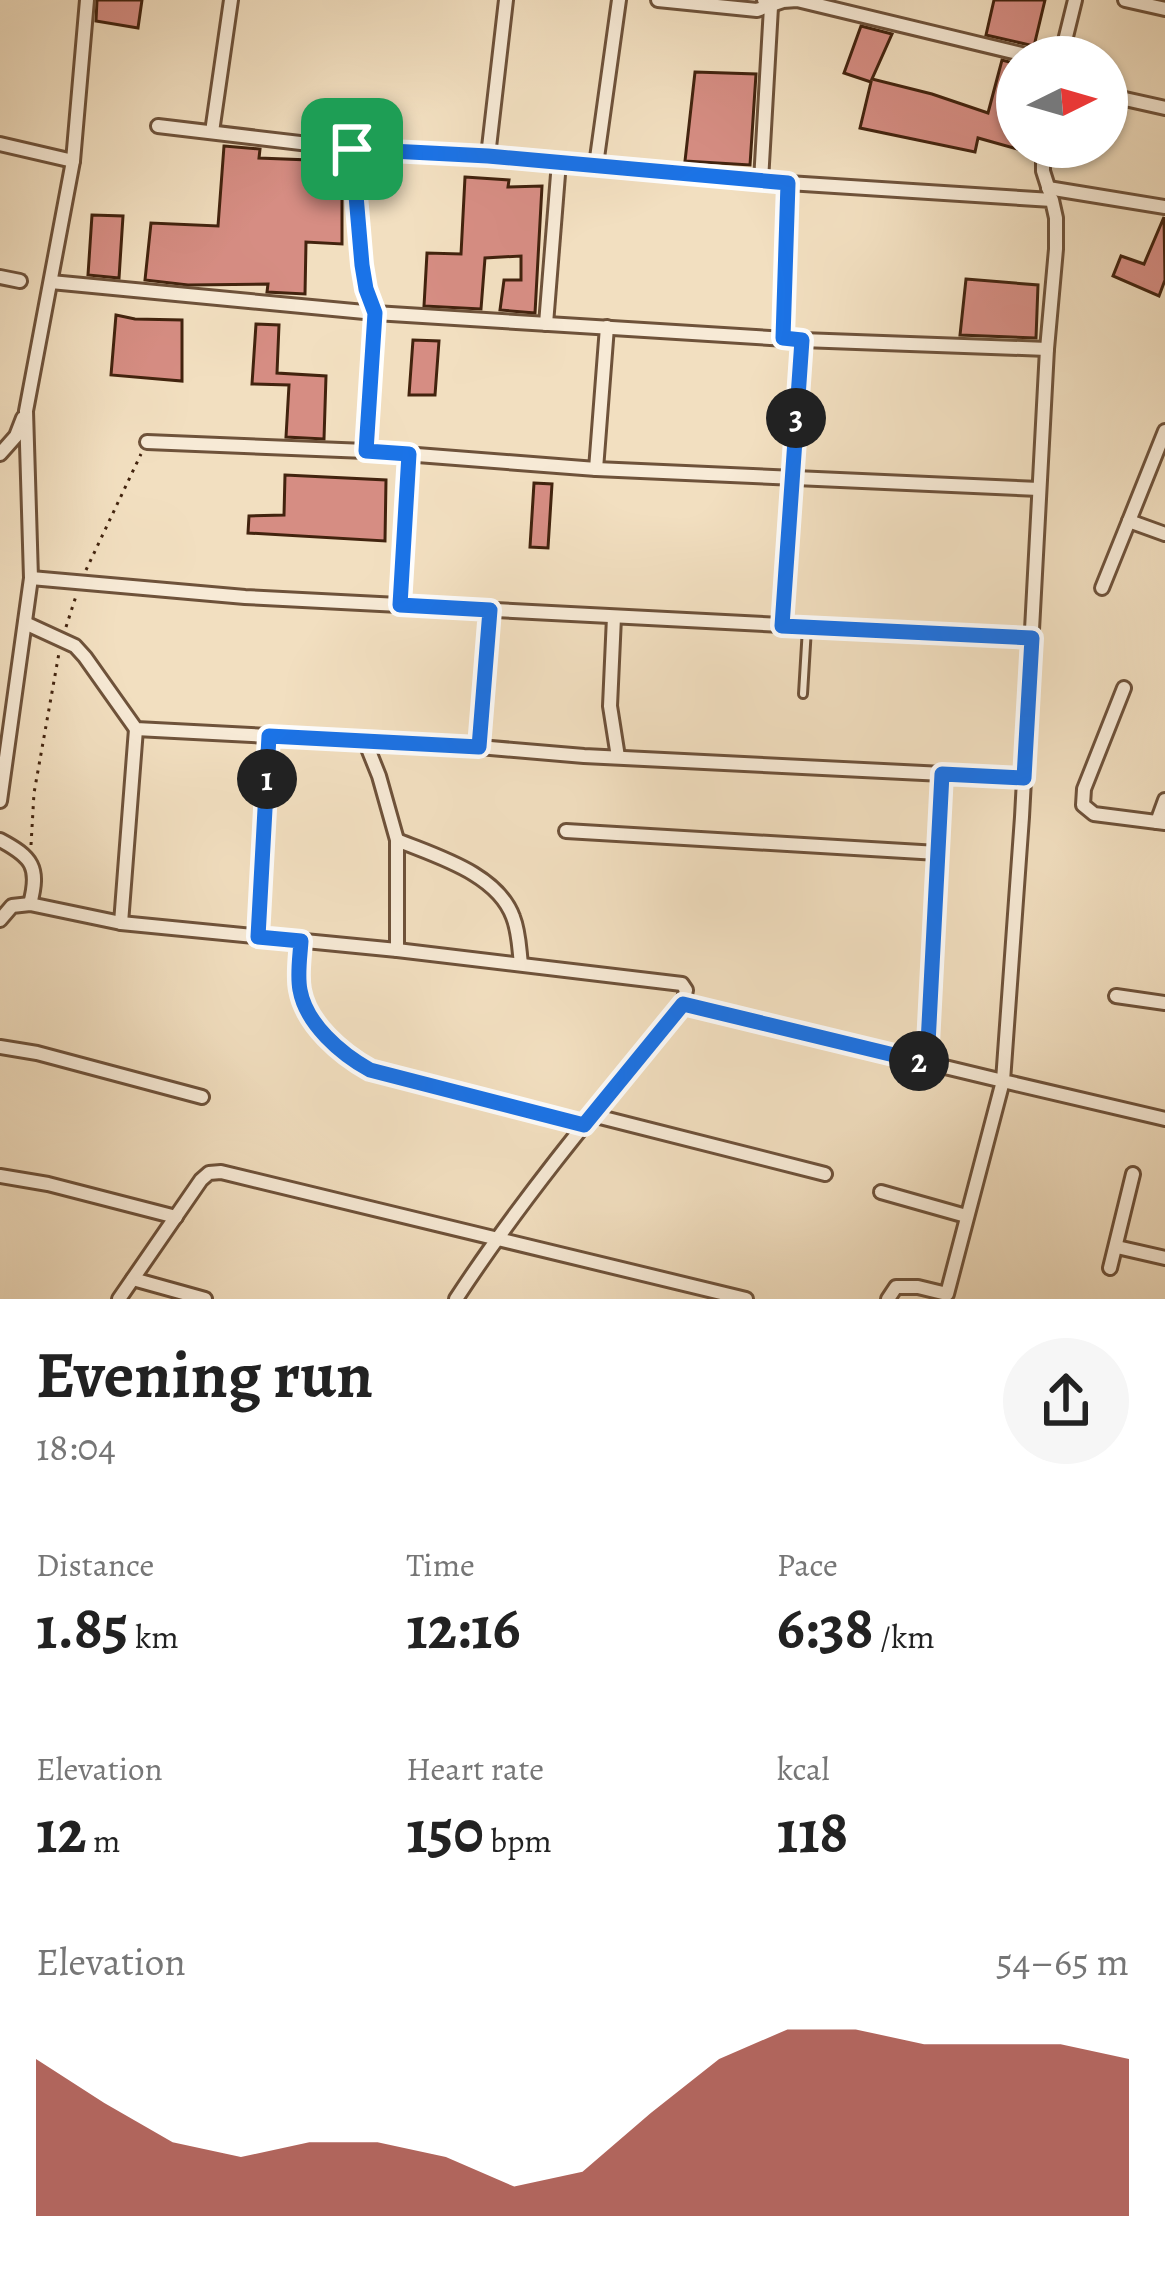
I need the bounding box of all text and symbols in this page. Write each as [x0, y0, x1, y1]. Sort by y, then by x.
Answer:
north arrow [996, 36, 1128, 168]
map controls [996, 36, 1128, 168]
pin [301, 98, 403, 200]
icon: arrive [319, 116, 385, 182]
pin: 3 [766, 388, 826, 448]
text: 3 [789, 395, 803, 440]
pin: 1 [237, 749, 297, 809]
text: 1 [261, 756, 273, 801]
pin: 2 [889, 1031, 949, 1091]
text: 2 [911, 1038, 927, 1083]
text: Evening run [36, 1330, 373, 1420]
button: share [1003, 1338, 1129, 1464]
text: 18:04 [36, 1420, 116, 1473]
text: Distance [36, 1542, 154, 1587]
text: Time [406, 1542, 475, 1587]
text: Pace [777, 1542, 838, 1587]
text: 1.85 [36, 1587, 128, 1669]
text: 12:16 [406, 1587, 521, 1669]
text: 6:38 [777, 1587, 874, 1669]
text: km [128, 1614, 179, 1659]
text: /km [874, 1614, 935, 1659]
text: Elevation [36, 1746, 163, 1791]
text: Heart rate [406, 1746, 544, 1791]
text: kcal [777, 1746, 830, 1791]
text: 12 [36, 1791, 86, 1873]
text: 150 [406, 1791, 484, 1873]
text: 118 [777, 1791, 848, 1873]
text: m [86, 1818, 120, 1863]
text: bpm [484, 1818, 552, 1863]
text: Elevation [36, 1935, 186, 1988]
text: 54–65 m [996, 1935, 1129, 1988]

